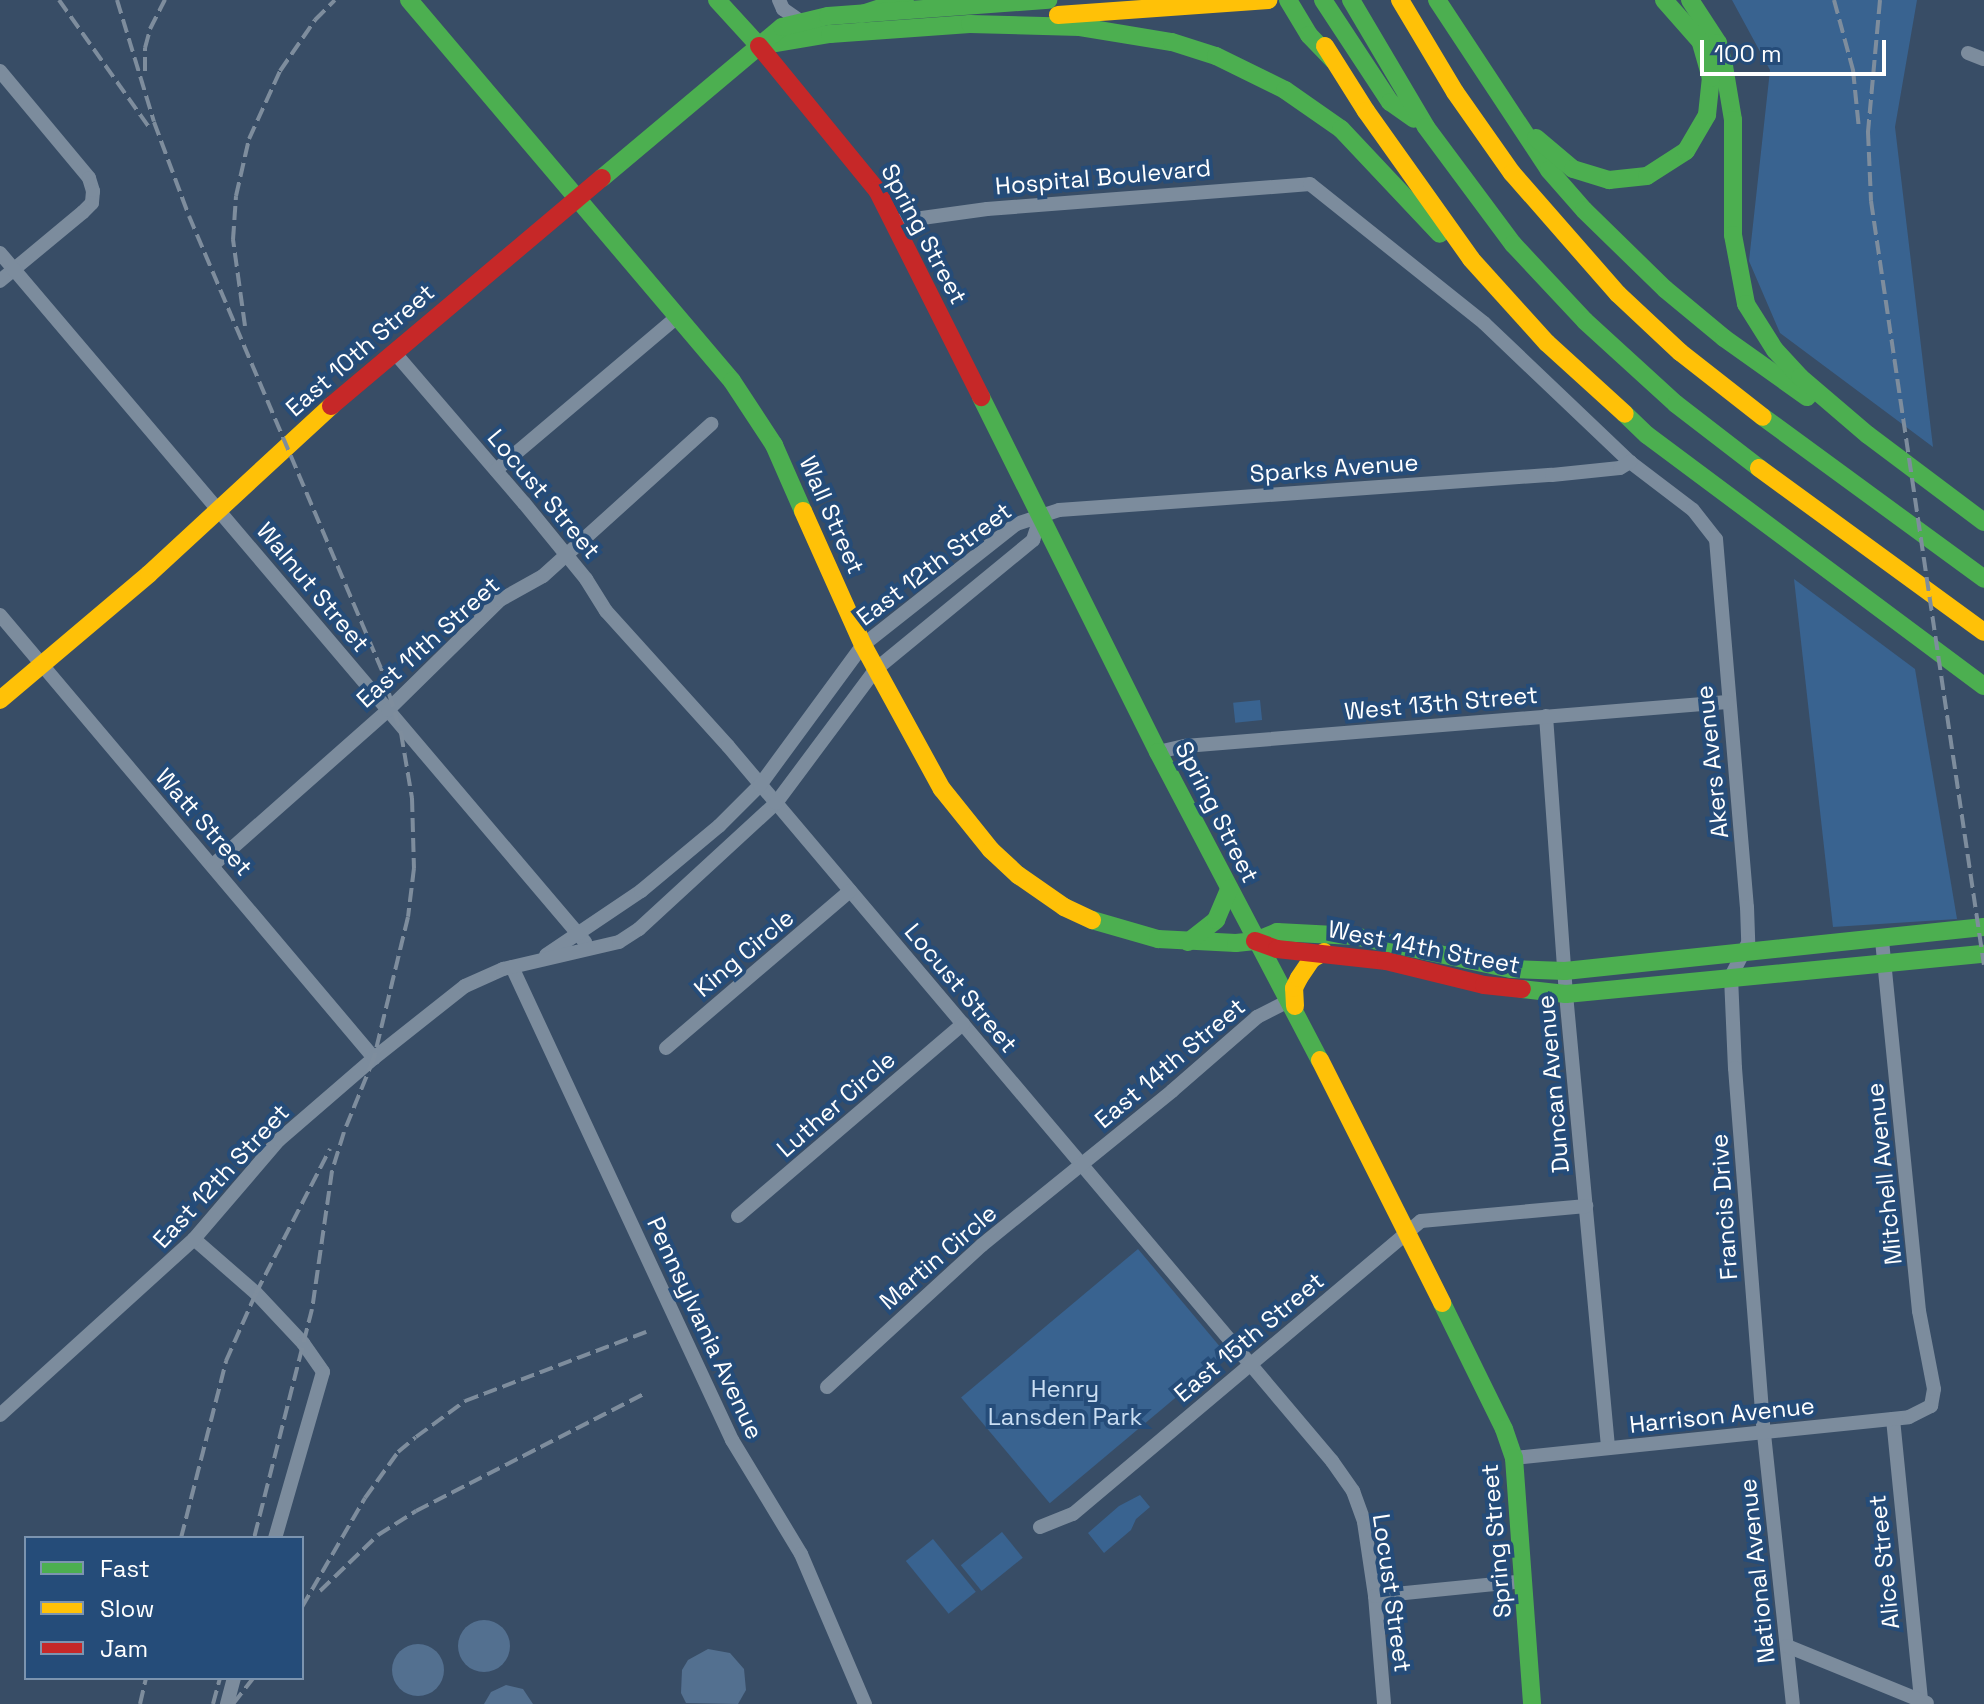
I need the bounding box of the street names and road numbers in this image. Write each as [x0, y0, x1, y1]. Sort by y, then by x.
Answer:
street label: Hospital Boulevard [994, 153, 1212, 201]
street label: Spring Street [875, 159, 973, 309]
street label: East 10th Street [280, 278, 440, 422]
street label: Locust Street [482, 424, 606, 564]
street label: Sparks Avenue [1249, 448, 1419, 488]
street label: Wall Street [793, 452, 871, 578]
street label: East 12th Street [851, 496, 1017, 632]
street label: Walnut Street [250, 516, 376, 658]
street label: East 11th Street [351, 570, 505, 714]
street label: West 13th Street [1343, 680, 1539, 726]
street label: Akers Avenue [1690, 684, 1734, 840]
street label: Spring Street [1169, 737, 1265, 887]
street label: Watt Street [150, 762, 258, 882]
street label: King Circle [688, 903, 800, 1003]
street label: West 14th Street [1326, 914, 1522, 980]
street label: Locust Street [899, 918, 1023, 1058]
street label: East 14th Street [1089, 992, 1251, 1134]
street label: Duncan Avenue [1531, 994, 1575, 1174]
street label: Luther Circle [771, 1045, 901, 1163]
street label: Mitchell Avenue [1860, 1081, 1908, 1267]
street label: East 12th Street [147, 1098, 295, 1254]
street label: Francis Drive [1705, 1133, 1743, 1281]
street label: Martin Circle [874, 1198, 1002, 1316]
street label: Pennsylvania Avenue [641, 1212, 769, 1444]
street label: East 15th Street [1168, 1266, 1330, 1408]
street label: Harrison Avenue [1628, 1391, 1816, 1439]
street label: Spring Street [1475, 1463, 1517, 1619]
street label: National Avenue [1733, 1477, 1781, 1665]
street label: Alice Street [1863, 1493, 1905, 1631]
street label: Locust Street [1367, 1512, 1417, 1674]

